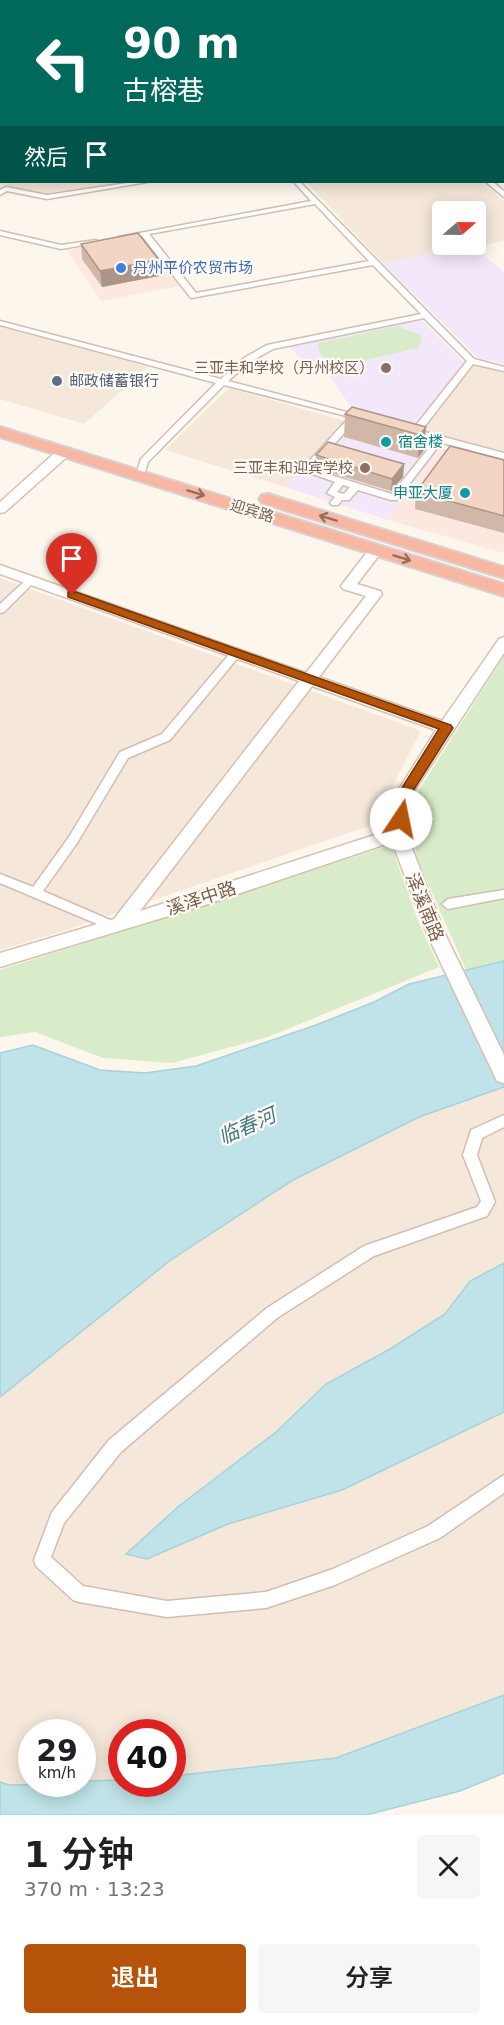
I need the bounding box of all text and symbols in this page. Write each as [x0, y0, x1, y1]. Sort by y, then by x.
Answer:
text: 90 m [123, 19, 240, 68]
icon: left [24, 24, 102, 102]
text: 古榕巷 [123, 75, 204, 106]
icon: arrive [80, 138, 113, 171]
text: 然后 [24, 145, 68, 170]
north arrow [432, 201, 486, 255]
map controls [432, 201, 486, 255]
place label: 丹州平价农贸市场 [133, 259, 253, 277]
marker: 丹州平价农贸市场 [114, 261, 128, 275]
place label: 三亚丰和学校（丹州校区） [194, 359, 374, 377]
marker: 三亚丰和学校（丹州校区） [379, 361, 393, 375]
place label: 邮政储蓄银行 [69, 372, 159, 390]
marker: 邮政储蓄银行 [50, 374, 64, 388]
place label: 宿舍楼 [398, 433, 443, 451]
marker: 宿舍楼 [379, 435, 393, 449]
place label: 三亚丰和迎宾学校 [233, 459, 353, 477]
marker: 三亚丰和迎宾学校 [358, 461, 372, 475]
place label: 申亚大厦 [393, 484, 453, 502]
marker: 申亚大厦 [458, 486, 472, 500]
one-way arrow [186, 488, 205, 499]
street label: 迎宾路 [228, 496, 276, 526]
one-way arrow [319, 512, 338, 523]
pin [46, 533, 97, 595]
icon: arrive [55, 542, 88, 575]
one-way arrow [392, 553, 411, 564]
position arrow [369, 787, 433, 851]
street label: 泽溪南路 [402, 870, 448, 944]
street label: 溪泽中路 [164, 877, 238, 919]
water label: 临春河 [215, 1101, 283, 1149]
speed limit sign: 40 [108, 1719, 186, 1797]
text: 29 [36, 1733, 78, 1768]
text: km/h [38, 1764, 76, 1782]
text: 1 分钟 [24, 1834, 134, 1875]
button: close [417, 1835, 480, 1898]
text: 370 m · 13:23 [24, 1877, 165, 1901]
button: 退出 [24, 1944, 246, 2013]
button: 分享 [258, 1944, 480, 2013]

